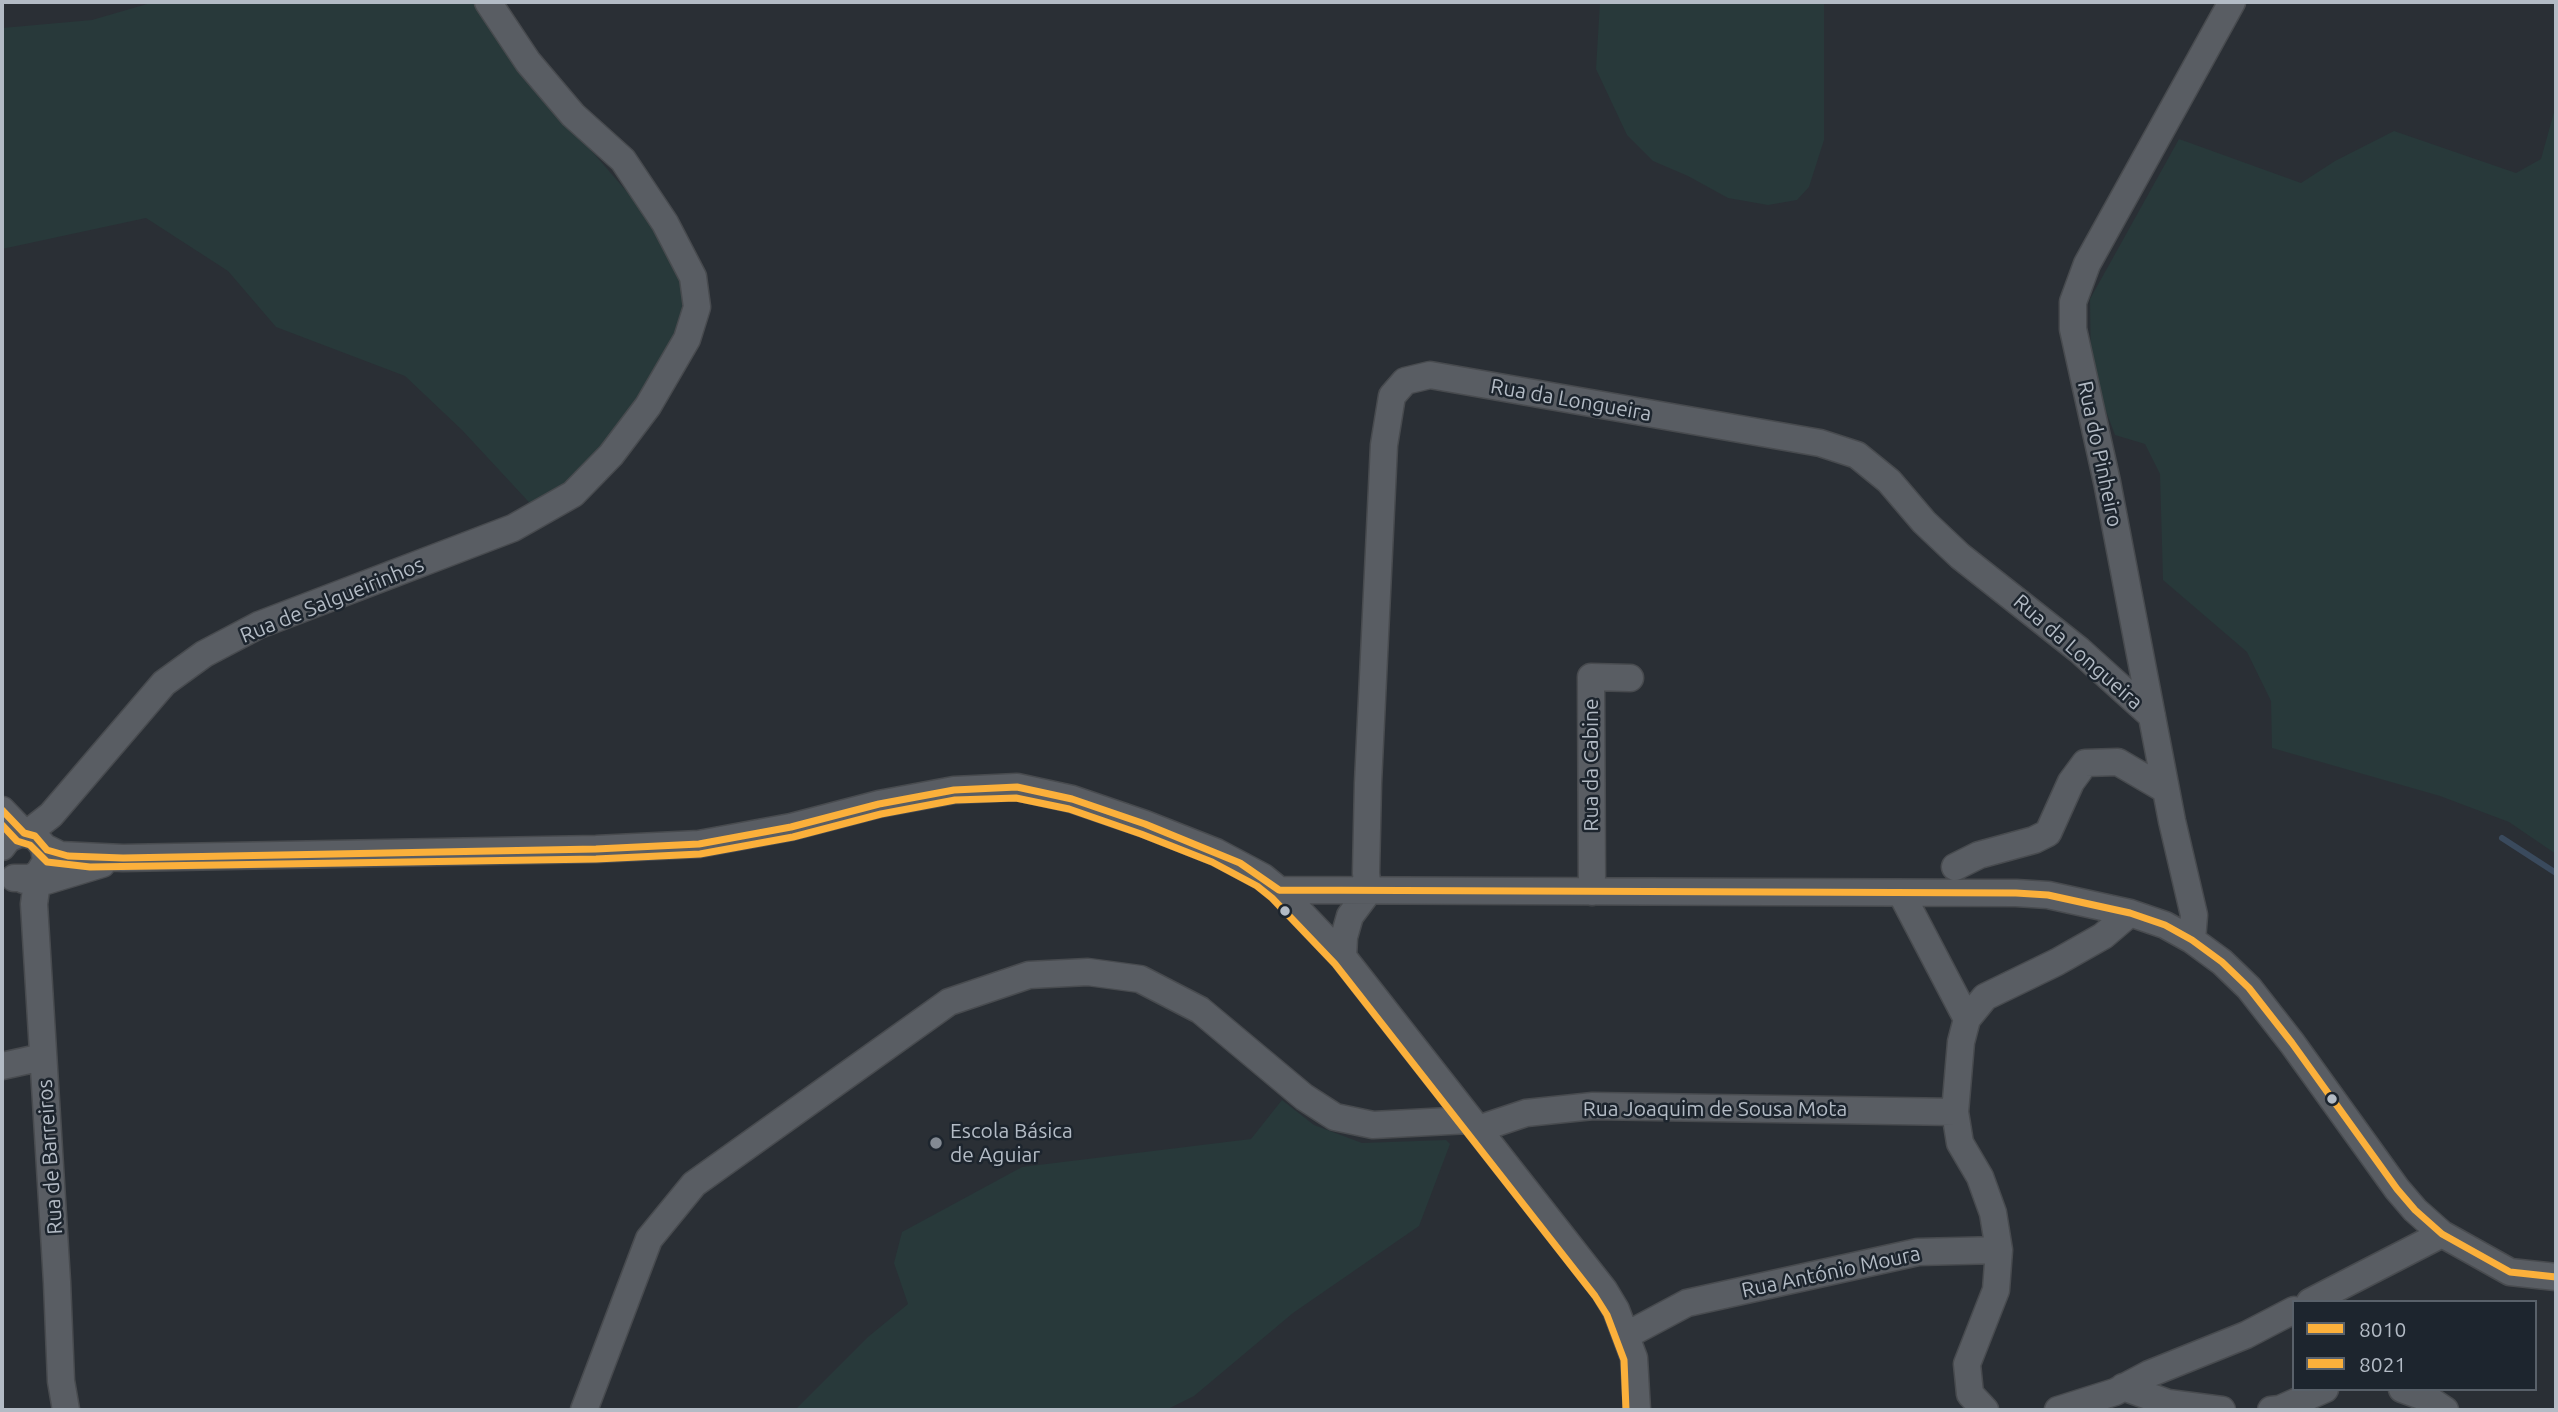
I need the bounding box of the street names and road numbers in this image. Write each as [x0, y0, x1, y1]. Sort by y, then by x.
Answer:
street label: Rua da Longueira [1489, 373, 1653, 427]
street label: Rua do Pinheiro [2072, 379, 2128, 529]
street label: Rua de Salgueirinhos [236, 552, 428, 648]
street label: Rua da Longueira [2008, 589, 2148, 715]
street label: Rua da Cabine [1578, 698, 1604, 832]
street label: Rua de Barreiros [32, 1079, 68, 1235]
street label: Rua Joaquim de Sousa Mota [1583, 1096, 1847, 1122]
street label: Rua António Moura [1739, 1241, 1923, 1303]

